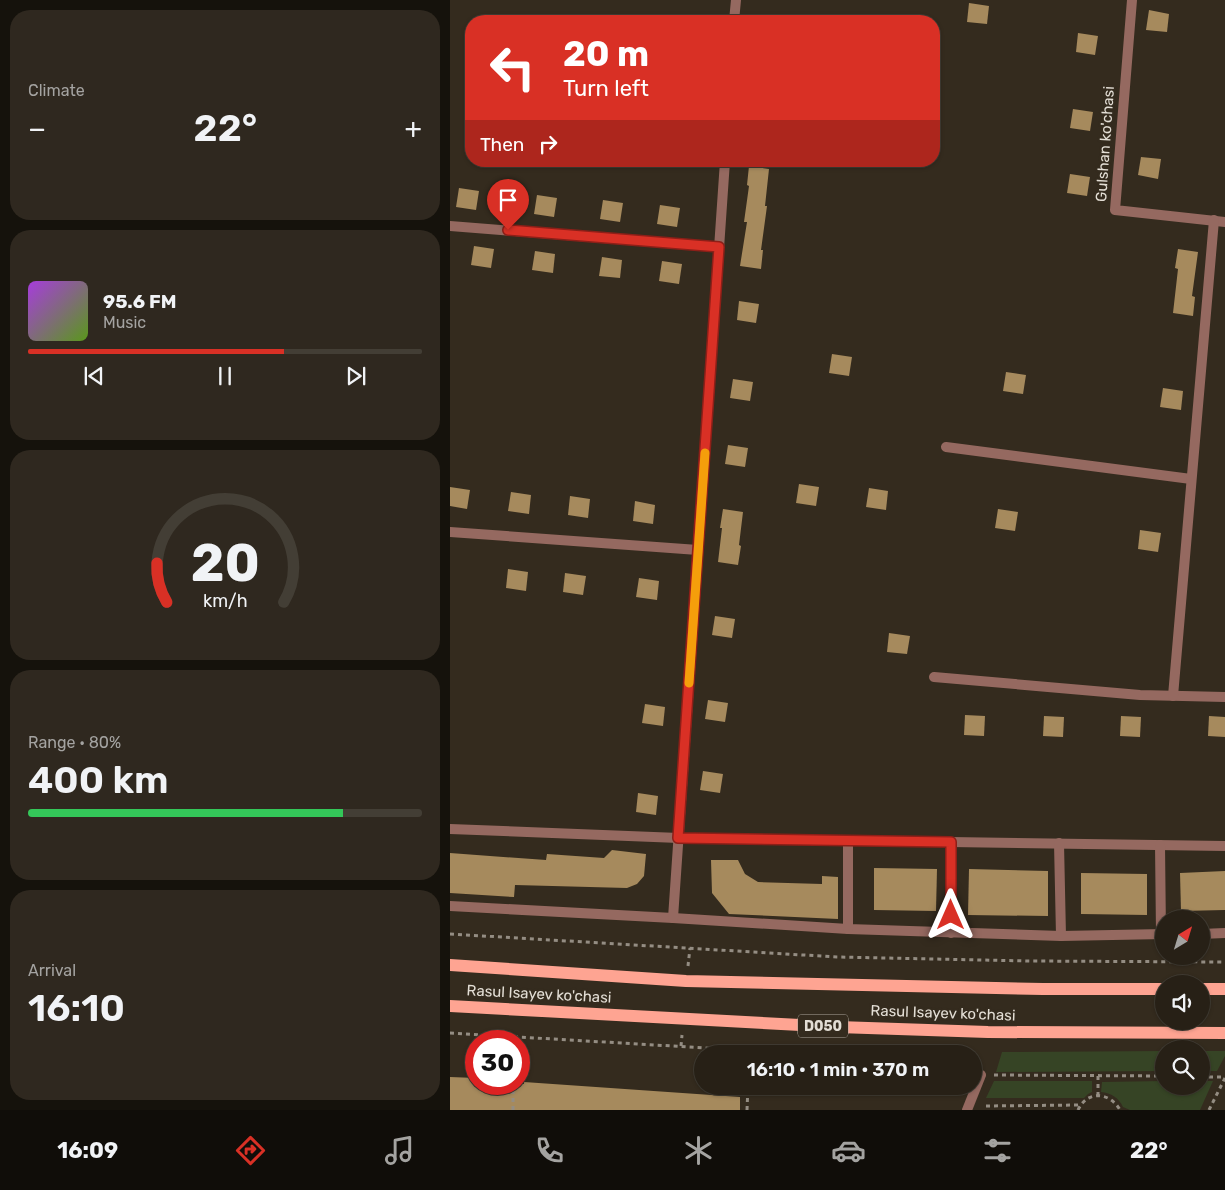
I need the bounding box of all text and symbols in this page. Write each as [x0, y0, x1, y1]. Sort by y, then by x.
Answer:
text: 20 m [563, 33, 649, 75]
icon: left [480, 35, 545, 100]
text: Turn left [563, 75, 649, 102]
text: Climate [28, 81, 85, 100]
street label: Gulshan ko'chasi [1092, 85, 1118, 203]
text: 22° [194, 105, 257, 151]
text: − [28, 112, 46, 145]
text: + [405, 112, 422, 145]
icon: right [534, 130, 562, 158]
text: Then [480, 133, 524, 156]
pin [487, 179, 529, 230]
icon: arrive [494, 186, 522, 214]
text: 95.6 FM [103, 290, 177, 313]
text: Music [103, 313, 146, 332]
icon: previous [80, 362, 108, 390]
icon: pause [211, 362, 239, 390]
icon: next [342, 362, 370, 390]
text: 20 [190, 532, 260, 594]
text: km/h [203, 590, 247, 611]
text: Range · 80% [28, 733, 121, 752]
text: 400 km [28, 757, 169, 803]
position arrow [924, 888, 976, 940]
north arrow [1155, 910, 1210, 965]
map controls [1155, 910, 1210, 1095]
text: Arrival [28, 961, 76, 980]
button: sound [1155, 975, 1210, 1030]
street label: Rasul Isayev ko'chasi [466, 981, 612, 1007]
text: 16:10 [28, 985, 125, 1031]
street label: Rasul Isayev ko'chasi [870, 1001, 1016, 1025]
road number: D050 [798, 1014, 848, 1038]
speed limit sign: 30 [465, 1030, 530, 1095]
button: search [1155, 1040, 1210, 1095]
text: 16:10 · 1 min · 370 m [747, 1058, 929, 1081]
icon: directions [233, 1133, 268, 1168]
icon: music [382, 1133, 417, 1168]
icon: phone [532, 1133, 567, 1168]
icon: climate [681, 1133, 716, 1168]
icon: car [831, 1133, 866, 1168]
icon: filters [980, 1133, 1015, 1168]
text: 16:09 [57, 1137, 118, 1164]
text: 22° [1130, 1137, 1168, 1164]

